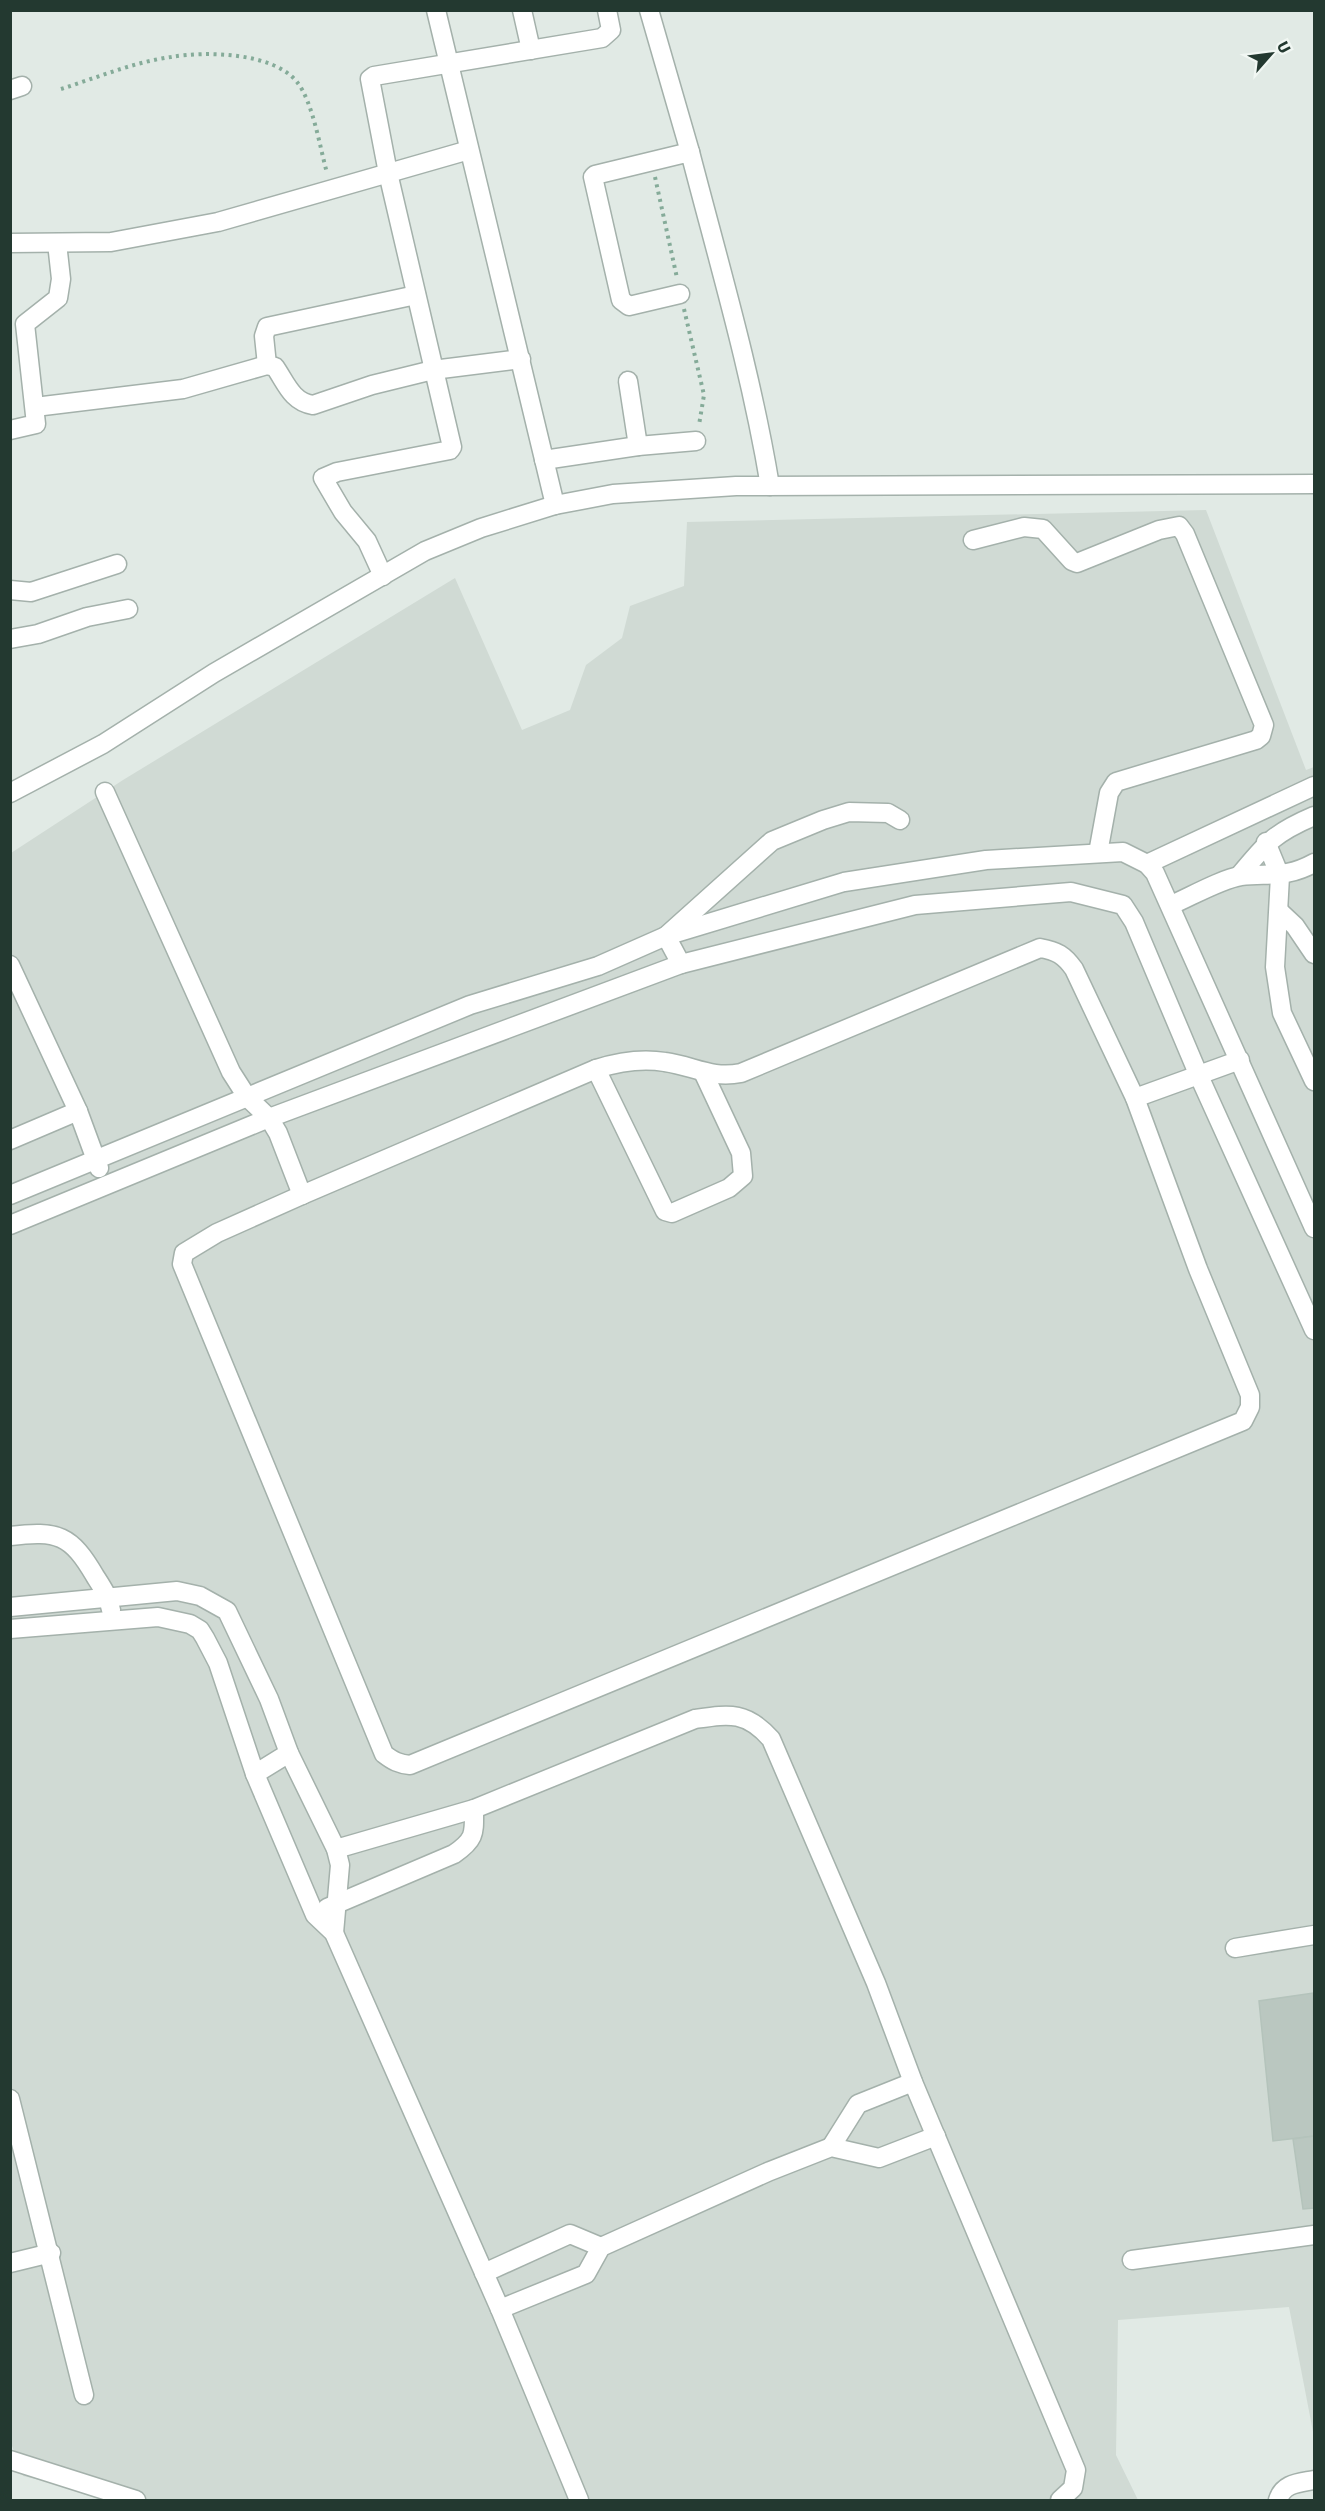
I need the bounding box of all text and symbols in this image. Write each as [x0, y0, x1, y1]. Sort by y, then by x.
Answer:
north arrow [1241, 24, 1301, 84]
text: U [1273, 38, 1295, 56]

